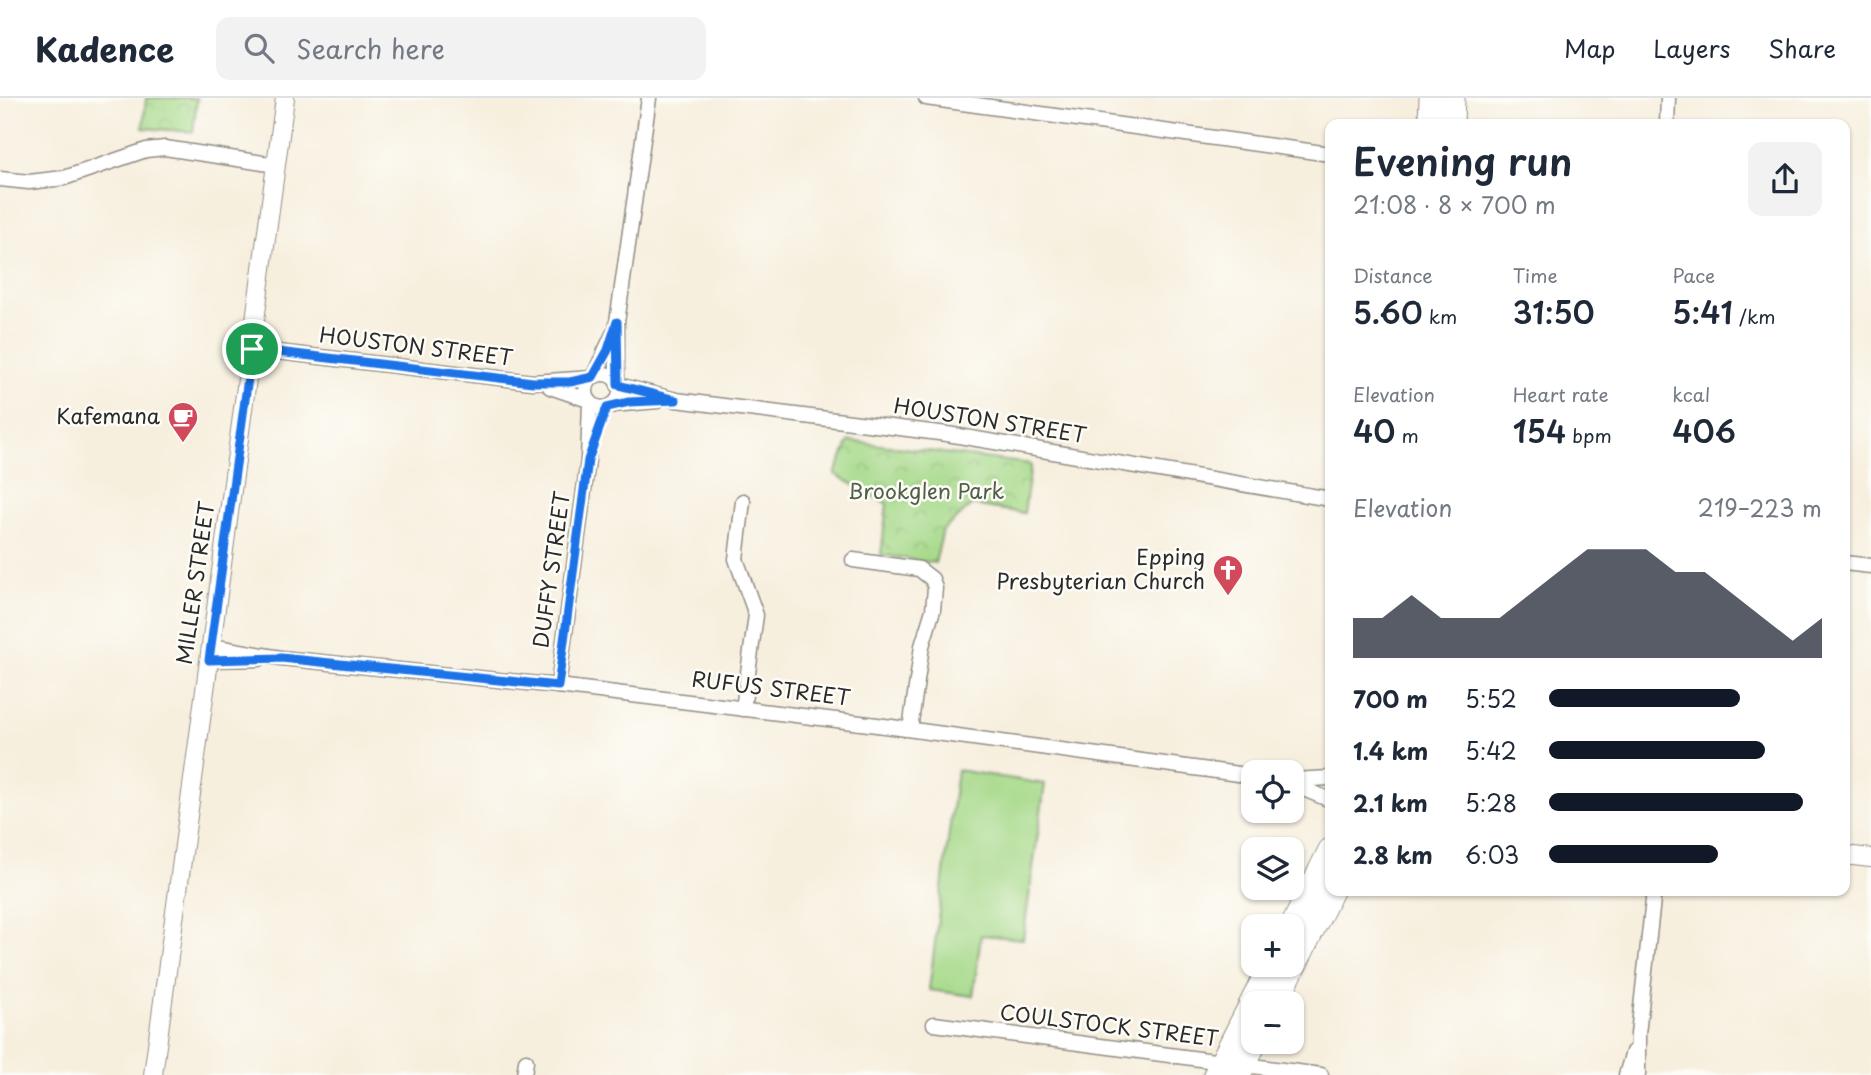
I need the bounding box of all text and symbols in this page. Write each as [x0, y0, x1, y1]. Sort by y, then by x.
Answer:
search box [216, 17, 706, 80]
text: Kadence [35, 23, 174, 73]
icon: search [240, 29, 278, 67]
text: Search here [296, 29, 445, 68]
text: Map [1564, 30, 1615, 66]
text: Layers [1653, 30, 1730, 66]
text: Share [1768, 30, 1836, 66]
text: Evening run [1353, 132, 1572, 189]
button: share [1748, 142, 1822, 216]
text: 21:08 · 8 × 700 m [1353, 187, 1556, 222]
text: Distance [1353, 261, 1433, 289]
text: Time [1513, 261, 1558, 289]
text: Pace [1672, 261, 1715, 289]
text: 5.60 [1353, 289, 1423, 334]
text: 31:50 [1513, 289, 1595, 334]
text: 5:41 [1672, 289, 1733, 334]
text: km [1423, 302, 1457, 330]
text: /km [1733, 302, 1775, 330]
street label: HOUSTON STREET [318, 317, 515, 373]
pin [222, 319, 282, 379]
icon: arrive [233, 330, 271, 368]
text: Elevation [1353, 380, 1435, 408]
text: Heart rate [1513, 380, 1609, 408]
text: kcal [1672, 380, 1710, 408]
street label: HOUSTON STREET [892, 388, 1090, 450]
place label: Kafemana [56, 399, 161, 431]
cafe icon: Kafemana [166, 400, 200, 444]
text: 40 [1353, 408, 1395, 453]
text: 154 [1513, 408, 1566, 453]
text: 406 [1672, 408, 1736, 453]
text: m [1395, 421, 1419, 449]
text: bpm [1566, 421, 1612, 449]
park label: Brookglen Park [848, 474, 1005, 506]
street label: DUFFY STREET [523, 489, 577, 650]
text: Elevation [1353, 490, 1452, 525]
text: 219–223 m [1698, 490, 1822, 525]
street label: MILLER STREET [167, 498, 221, 666]
place label: Epping Presbyterian Church [996, 540, 1205, 596]
church icon: Epping Presbyterian Church [1211, 553, 1245, 597]
street label: RUFUS STREET [690, 661, 853, 713]
text: 700 m [1353, 681, 1428, 716]
text: 5:52 [1465, 681, 1517, 716]
text: 1.4 km [1353, 733, 1428, 768]
text: 5:42 [1465, 733, 1517, 768]
map controls [1241, 760, 1304, 1054]
button: locate [1241, 760, 1304, 823]
text: 2.1 km [1353, 785, 1428, 820]
text: 5:28 [1465, 785, 1517, 820]
button: layers [1241, 837, 1304, 900]
text: 2.8 km [1353, 837, 1433, 872]
text: 6:03 [1465, 837, 1519, 872]
button: + [1241, 914, 1304, 977]
button: − [1241, 991, 1304, 1054]
street label: COULSTOCK STREET [998, 995, 1220, 1053]

